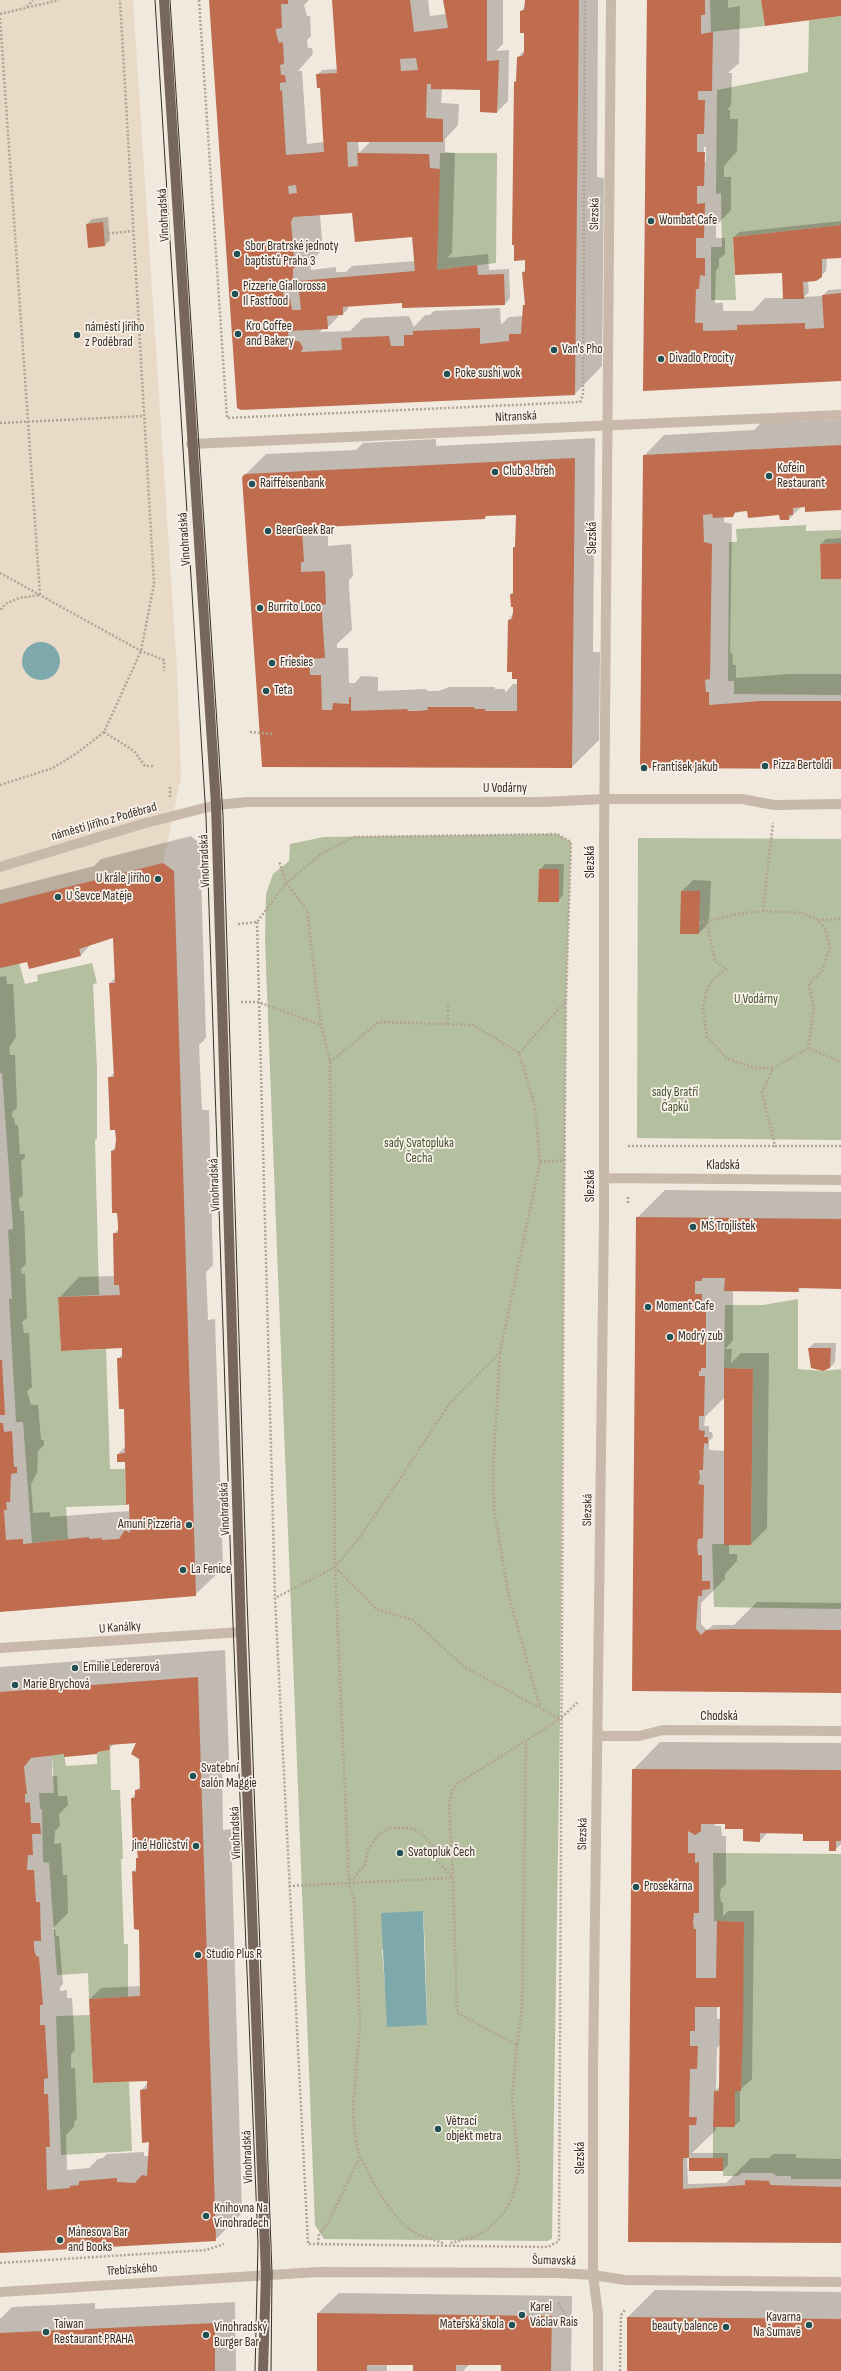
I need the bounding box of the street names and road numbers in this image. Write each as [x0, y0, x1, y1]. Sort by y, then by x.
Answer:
street label: Vinohradská [155, 188, 173, 242]
street label: Slezská [587, 198, 603, 230]
street label: Nitranská [495, 408, 537, 426]
street label: Vinohradská [175, 512, 195, 566]
street label: Slezská [585, 522, 601, 554]
street label: U Vodárny [483, 781, 527, 797]
street label: náměstí Jiřího z Poděbrad [49, 799, 159, 845]
street label: Vinohradská [196, 834, 214, 888]
street label: Slezská [583, 846, 599, 878]
street label: Vinohradská [206, 1158, 224, 1212]
street label: Kladská [706, 1158, 740, 1174]
street label: Slezská [583, 1170, 599, 1202]
street label: Vinohradská [216, 1482, 234, 1536]
street label: Slezská [580, 1494, 596, 1526]
street label: U Kanálky [98, 1619, 142, 1637]
street label: Chodská [700, 1709, 738, 1725]
street label: Vinohradská [227, 1806, 245, 1860]
street label: Slezská [575, 1818, 591, 1850]
street label: Vinohradská [239, 2130, 257, 2184]
street label: Slezská [573, 2142, 589, 2174]
street label: Šumavská [532, 2253, 576, 2269]
street label: Třebízského [106, 2260, 158, 2280]

